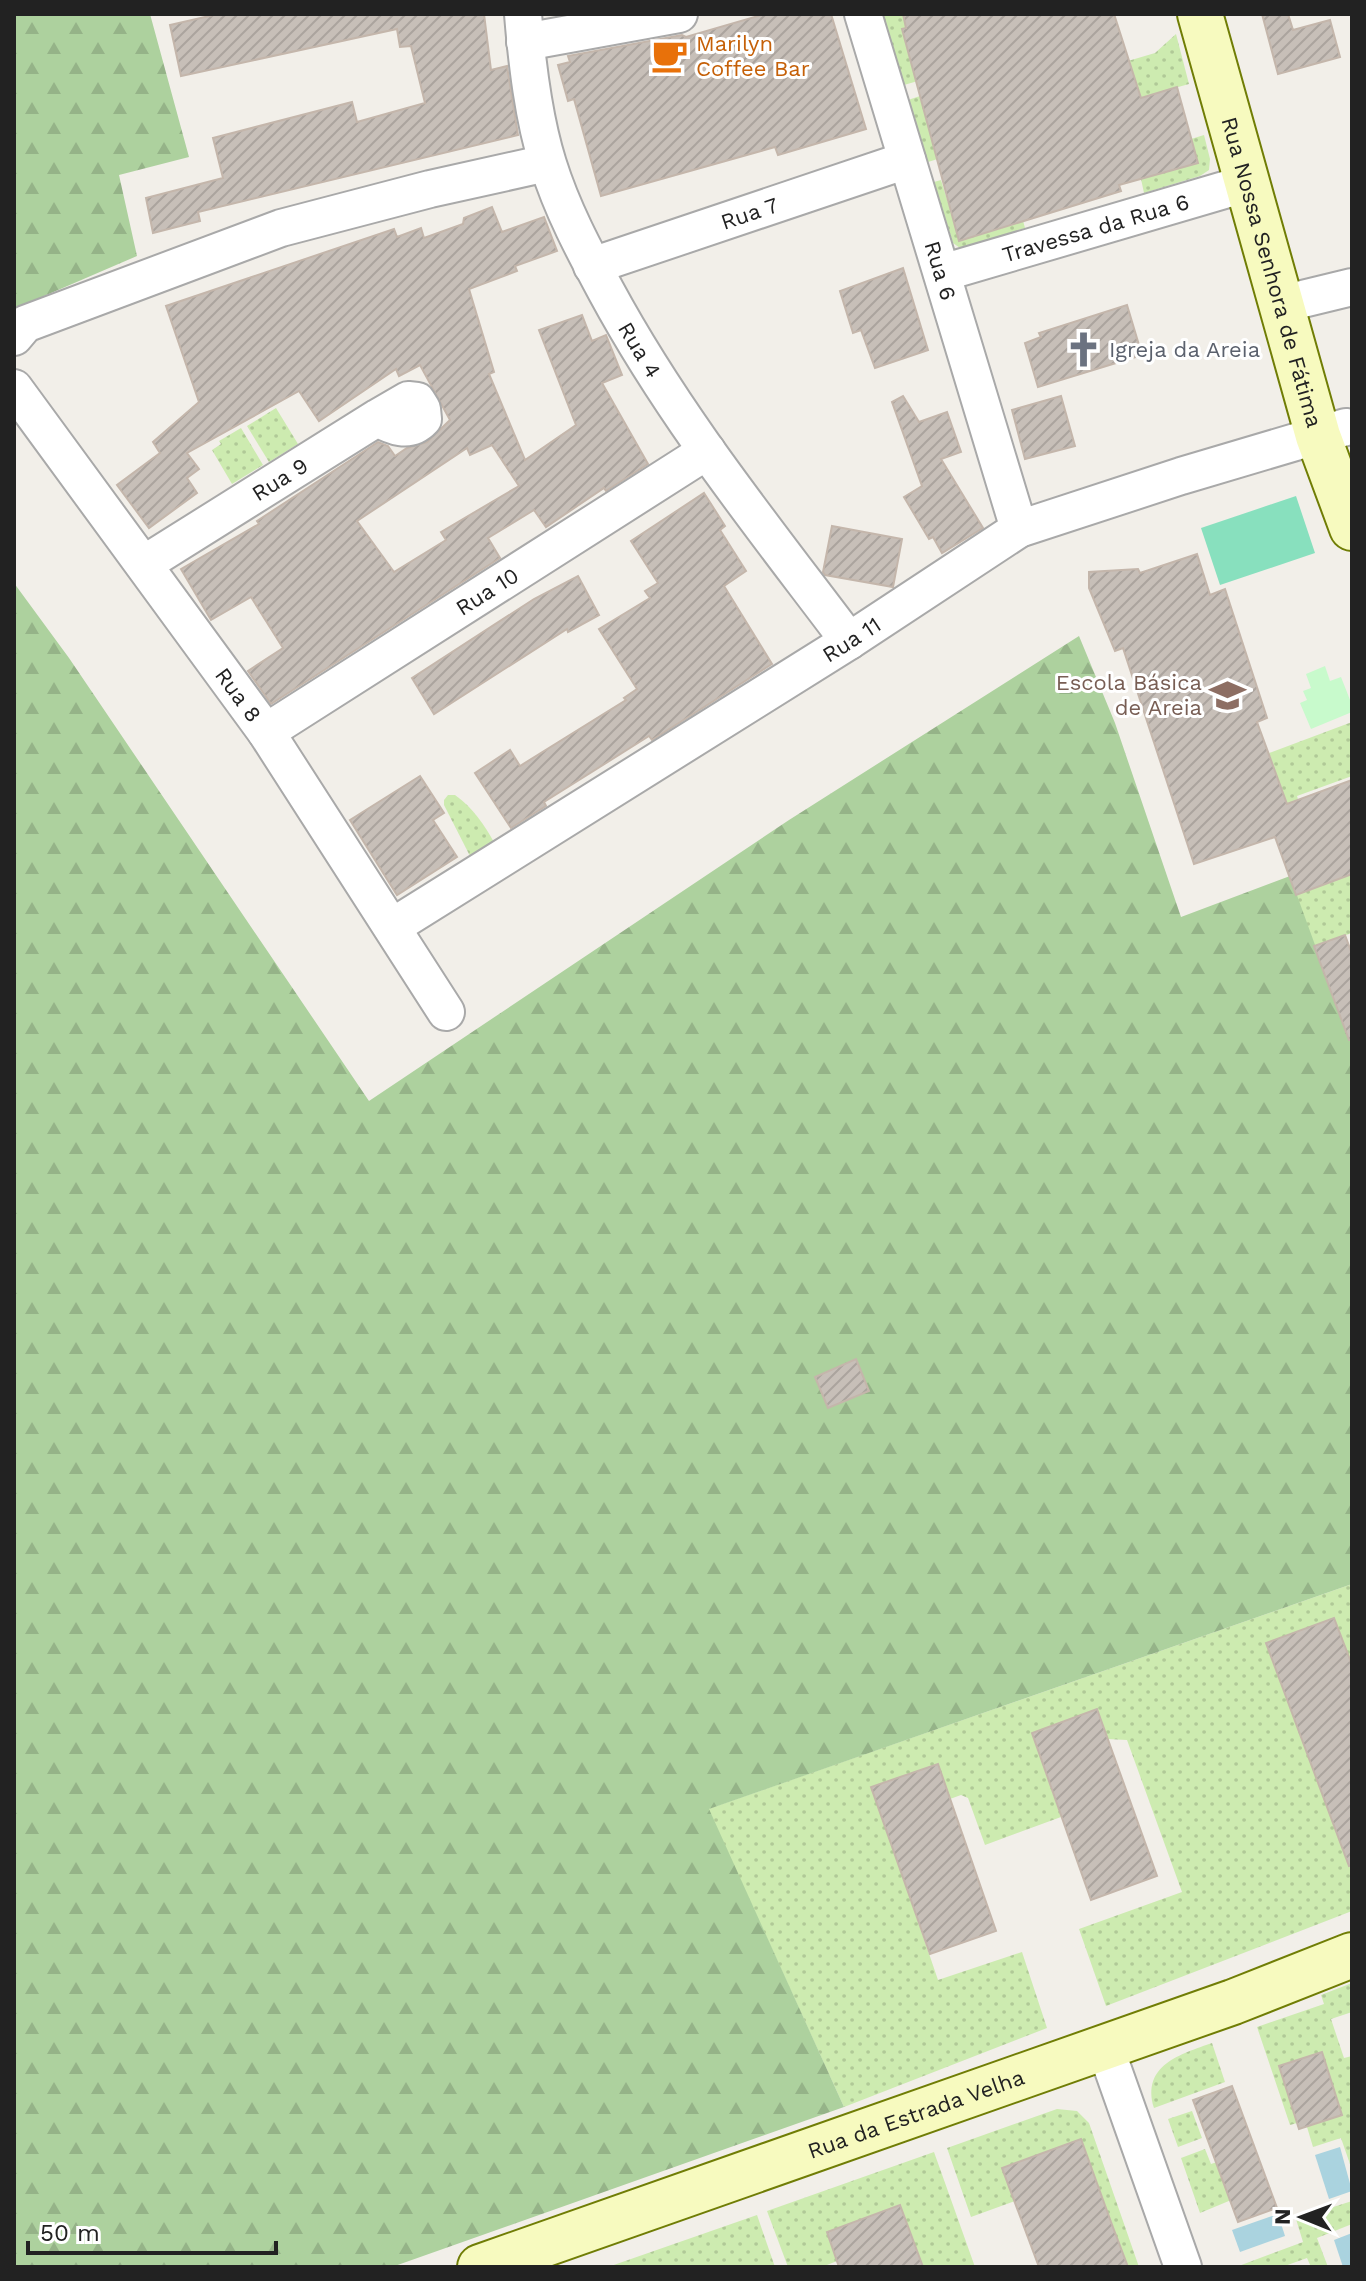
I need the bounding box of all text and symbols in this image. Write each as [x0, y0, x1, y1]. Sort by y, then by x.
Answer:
place label: Marilyn Coffee Bar [696, 31, 810, 81]
cafe icon: Marilyn Coffee Bar [651, 37, 689, 75]
street label: Rua Nossa Senhora de Fátima [1216, 114, 1327, 430]
street label: Travessa da Rua 6 [999, 189, 1192, 268]
street label: Rua 7 [718, 192, 781, 235]
street label: Rua 6 [919, 238, 961, 303]
street label: Rua 4 [613, 318, 666, 383]
church icon: Igreja da Areia [1064, 330, 1102, 368]
place label: Igreja da Areia [1109, 337, 1260, 362]
street label: Rua 9 [247, 453, 312, 506]
street label: Rua 10 [451, 562, 523, 621]
street label: Rua 11 [818, 612, 885, 668]
street label: Rua 8 [210, 663, 266, 727]
place label: Escola Básica de Areia [1056, 670, 1202, 720]
school or university icon: Escola Básica de Areia [1209, 676, 1247, 714]
street label: Rua da Estrada Velha [804, 2064, 1028, 2164]
north arrow [1262, 2177, 1342, 2257]
scale bar [28, 2205, 276, 2255]
text: N [1270, 2208, 1295, 2225]
text: 50 m [40, 2219, 100, 2247]

